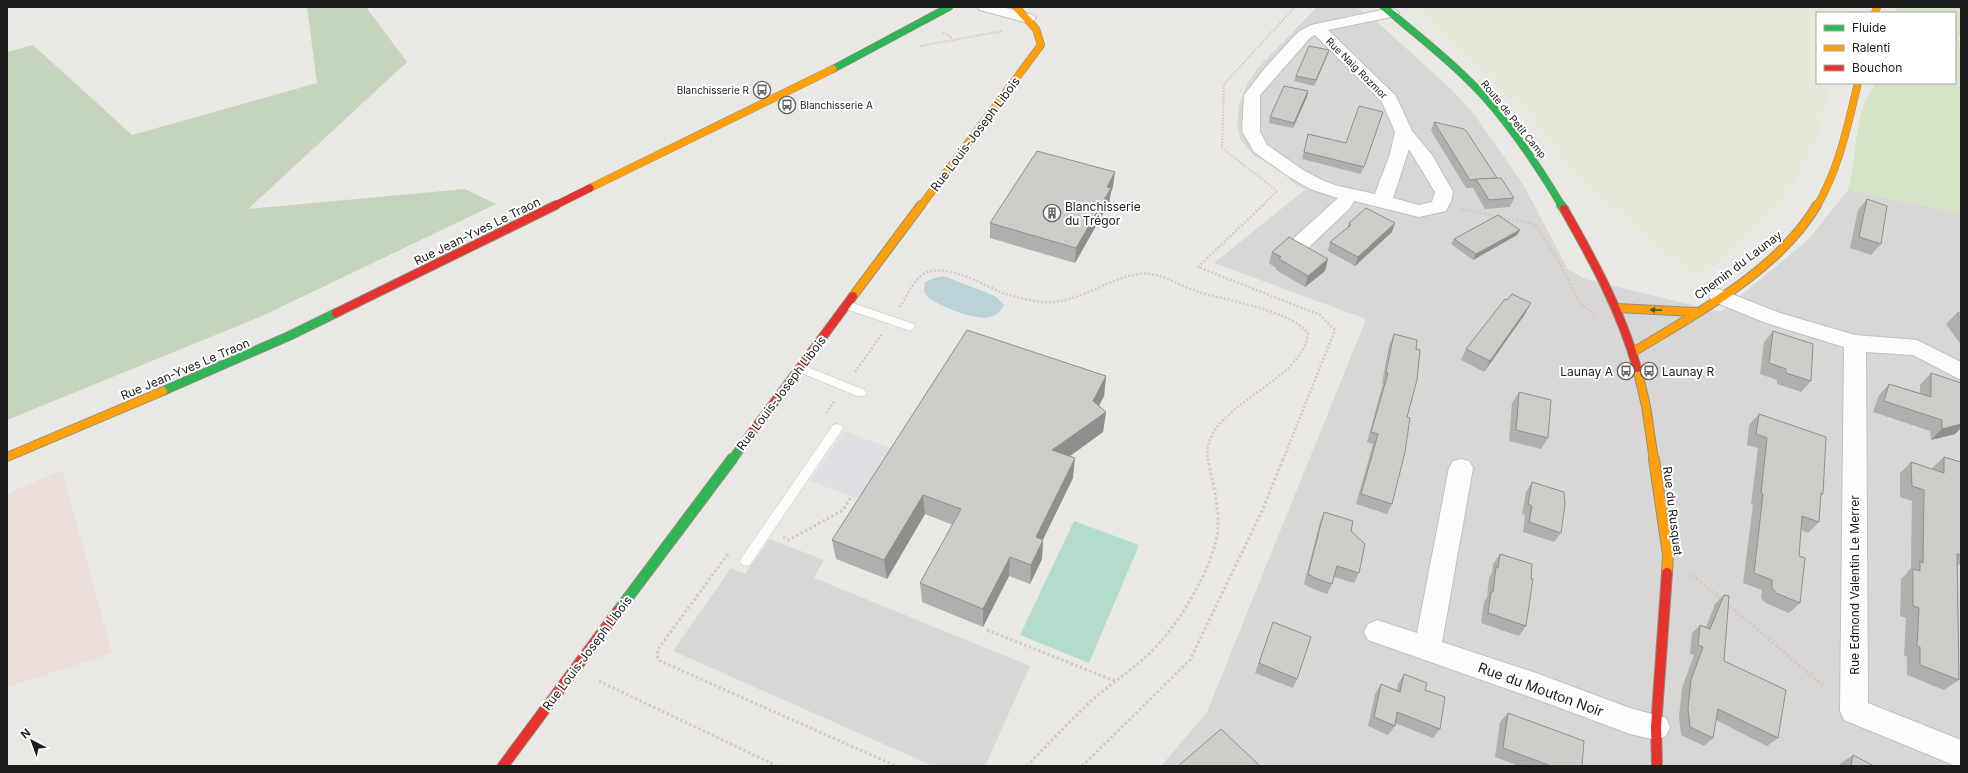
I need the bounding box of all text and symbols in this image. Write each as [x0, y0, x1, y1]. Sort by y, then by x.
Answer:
legend [1816, 12, 1956, 84]
text: Fluide [1852, 20, 1886, 35]
street label: Rue Naig Rozmor [1324, 35, 1390, 101]
text: Ralenti [1852, 40, 1890, 55]
text: Bouchon [1852, 60, 1902, 75]
street label: Rue Louis-Joseph Libois [927, 74, 1023, 194]
street label: Route de Petit Camp [1479, 78, 1549, 160]
bus stop icon: Blanchisserie R [752, 80, 772, 100]
place label: Blanchisserie R [677, 84, 750, 96]
bus stop icon: Blanchisserie A [777, 95, 797, 115]
place label: Blanchisserie A [800, 99, 873, 111]
street label: Rue Jean-Yves Le Traon [411, 194, 543, 268]
place label: Blanchisserie du Trégor [1065, 199, 1141, 228]
building icon: Blanchisserie du Trégor [1042, 203, 1062, 223]
street label: Chemin du Launay [1691, 227, 1785, 303]
one-way arrow [1650, 307, 1662, 314]
street label: Rue Louis-Joseph Libois [733, 333, 829, 453]
street label: Rue Jean-Yves Le Traon [118, 335, 252, 403]
bus stop icon: Launay A [1616, 361, 1636, 381]
bus stop icon: Launay R [1639, 361, 1659, 381]
place label: Launay A [1560, 364, 1613, 379]
place label: Launay R [1662, 364, 1714, 379]
street label: Rue du Rusquet [1660, 466, 1686, 556]
street label: Rue Edmond Valentin Le Merrer [1847, 495, 1862, 675]
street label: Rue Louis-Joseph Libois [539, 593, 635, 713]
street label: Rue du Mouton Noir [1476, 658, 1606, 720]
north arrow [12, 721, 52, 761]
text: N [18, 725, 33, 741]

